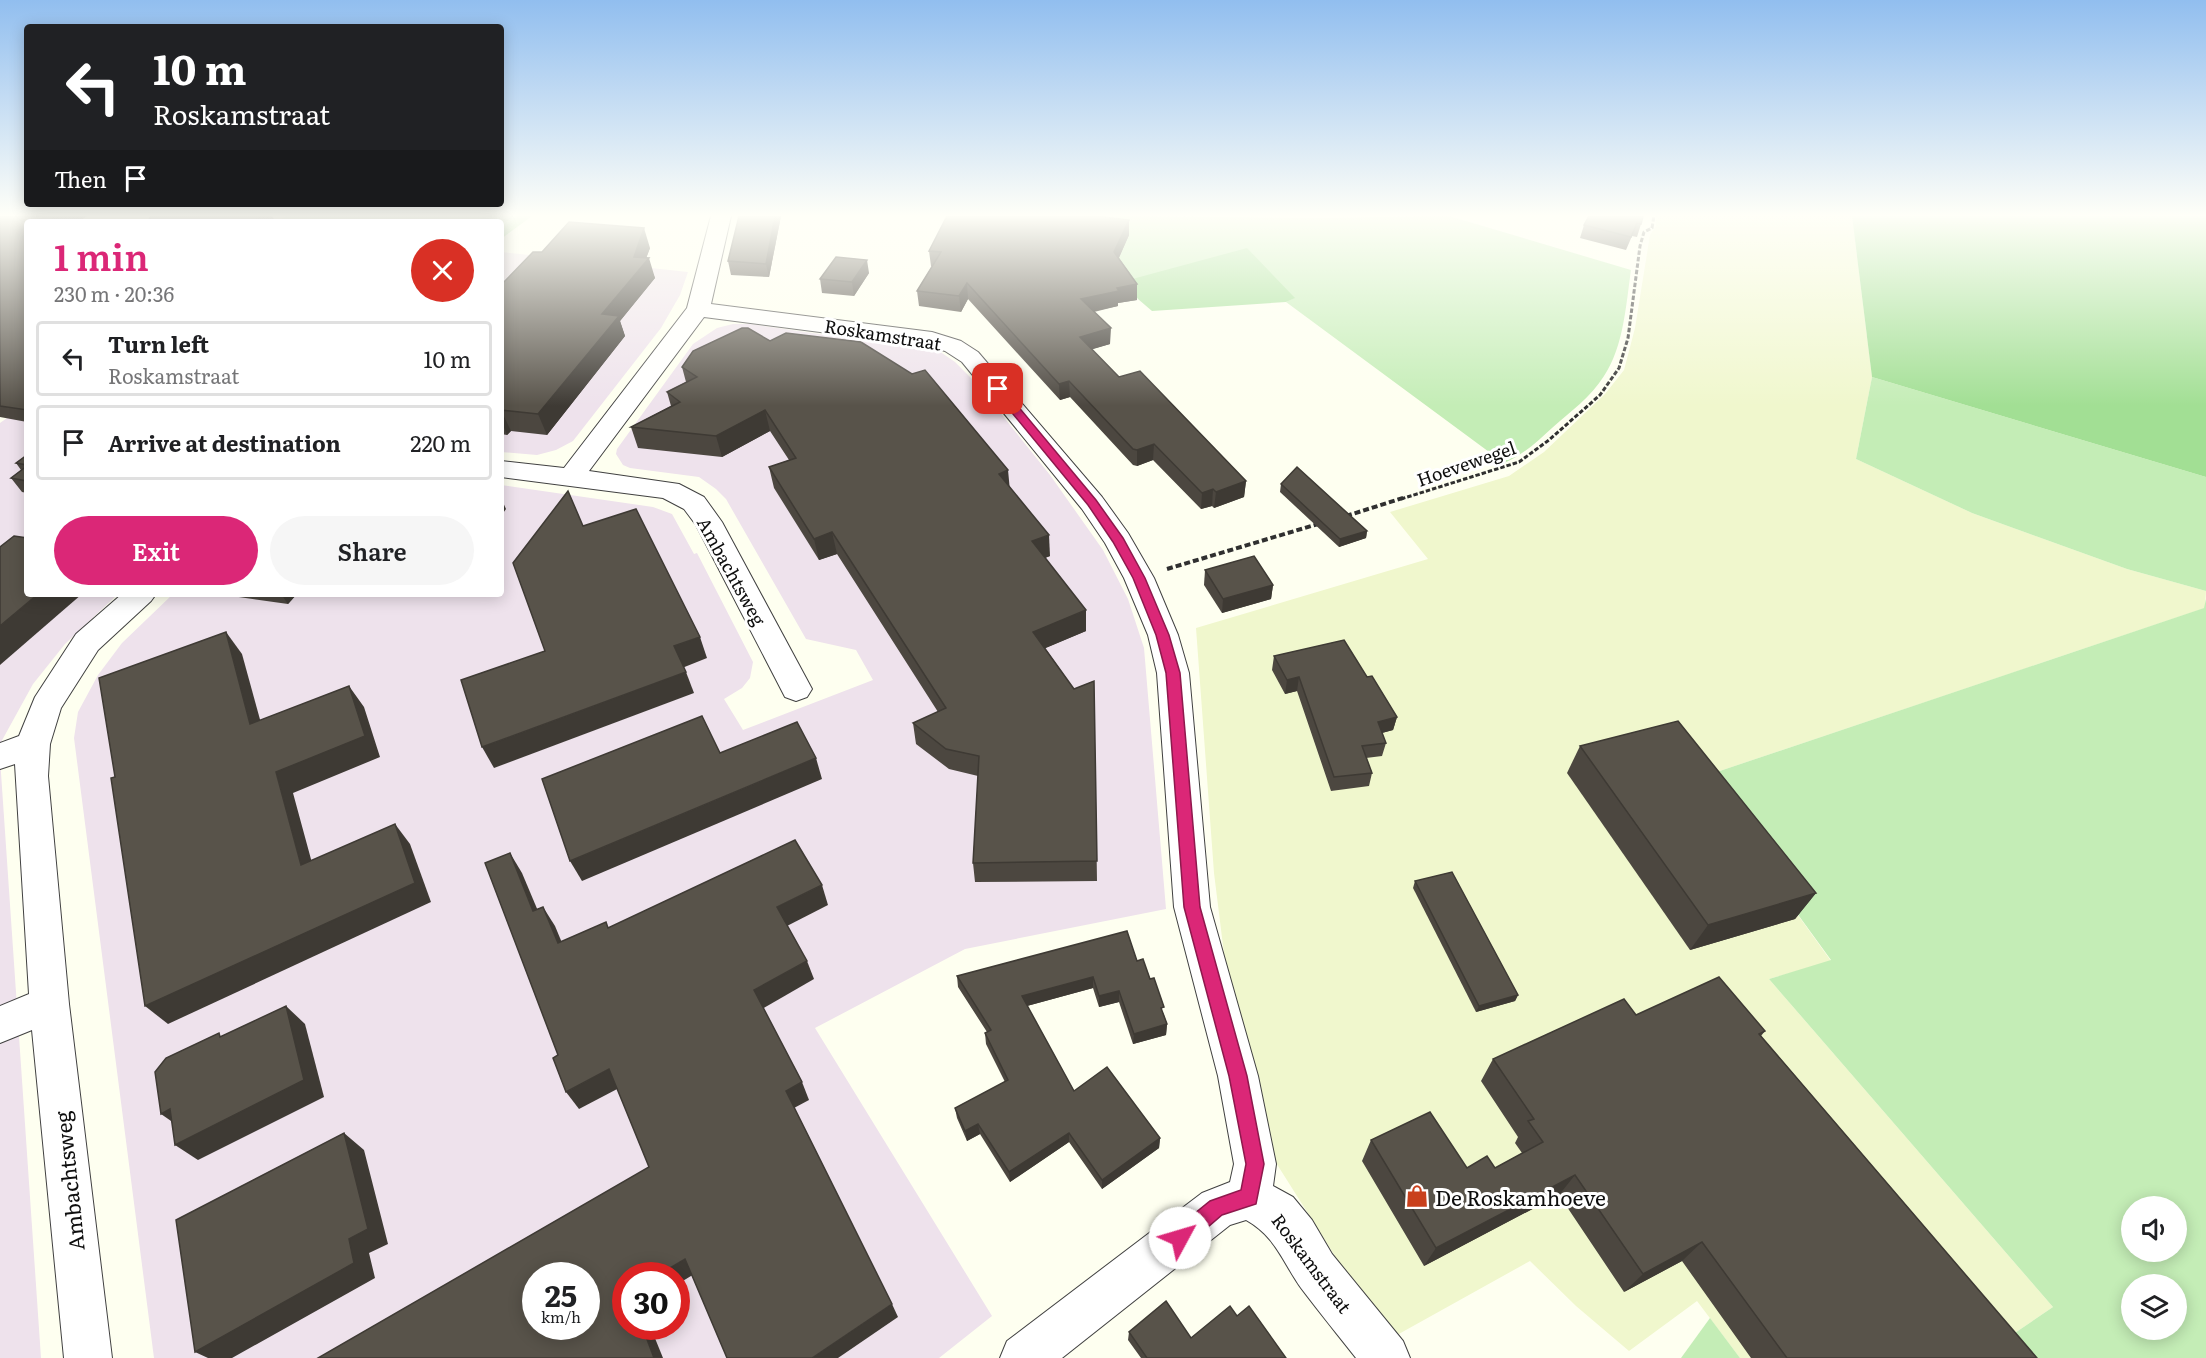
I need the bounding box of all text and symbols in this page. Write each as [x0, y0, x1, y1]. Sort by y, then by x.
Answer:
text: 10 m [153, 36, 247, 98]
icon: left [54, 48, 132, 126]
text: Roskamstraat [153, 93, 330, 133]
text: Then [54, 162, 107, 195]
icon: arrive [119, 162, 152, 195]
text: 1 min [54, 229, 149, 282]
button: close [411, 239, 474, 302]
text: 230 m · 20:36 [54, 278, 174, 308]
street label: Roskamstraat [823, 311, 944, 357]
text: Turn left [108, 327, 209, 360]
icon: left [57, 342, 90, 375]
text: 10 m [424, 342, 471, 375]
text: Roskamstraat [108, 360, 239, 390]
pin [972, 363, 1023, 414]
icon: arrive [981, 372, 1014, 405]
icon: arrive [57, 426, 90, 459]
text: Arrive at destination [108, 426, 341, 459]
text: 220 m [410, 426, 471, 459]
street label: Hoevewegel [1413, 433, 1519, 493]
street label: Ambachtsweg [691, 512, 773, 631]
button: Exit [54, 516, 258, 585]
button: Share [270, 516, 474, 585]
street label: Ambachtsweg [45, 1109, 91, 1252]
place label: De Roskamhoeve [1435, 1181, 1606, 1212]
shop icon: De Roskamhoeve [1404, 1183, 1430, 1209]
map controls [2121, 1196, 2187, 1340]
button: sound [2121, 1196, 2187, 1262]
position arrow [1148, 1206, 1212, 1270]
street label: Roskamstraat [1266, 1208, 1359, 1319]
speed limit sign: 30 [612, 1262, 690, 1340]
text: 25 [545, 1272, 577, 1316]
button: layers [2121, 1274, 2187, 1340]
text: km/h [541, 1305, 581, 1328]

